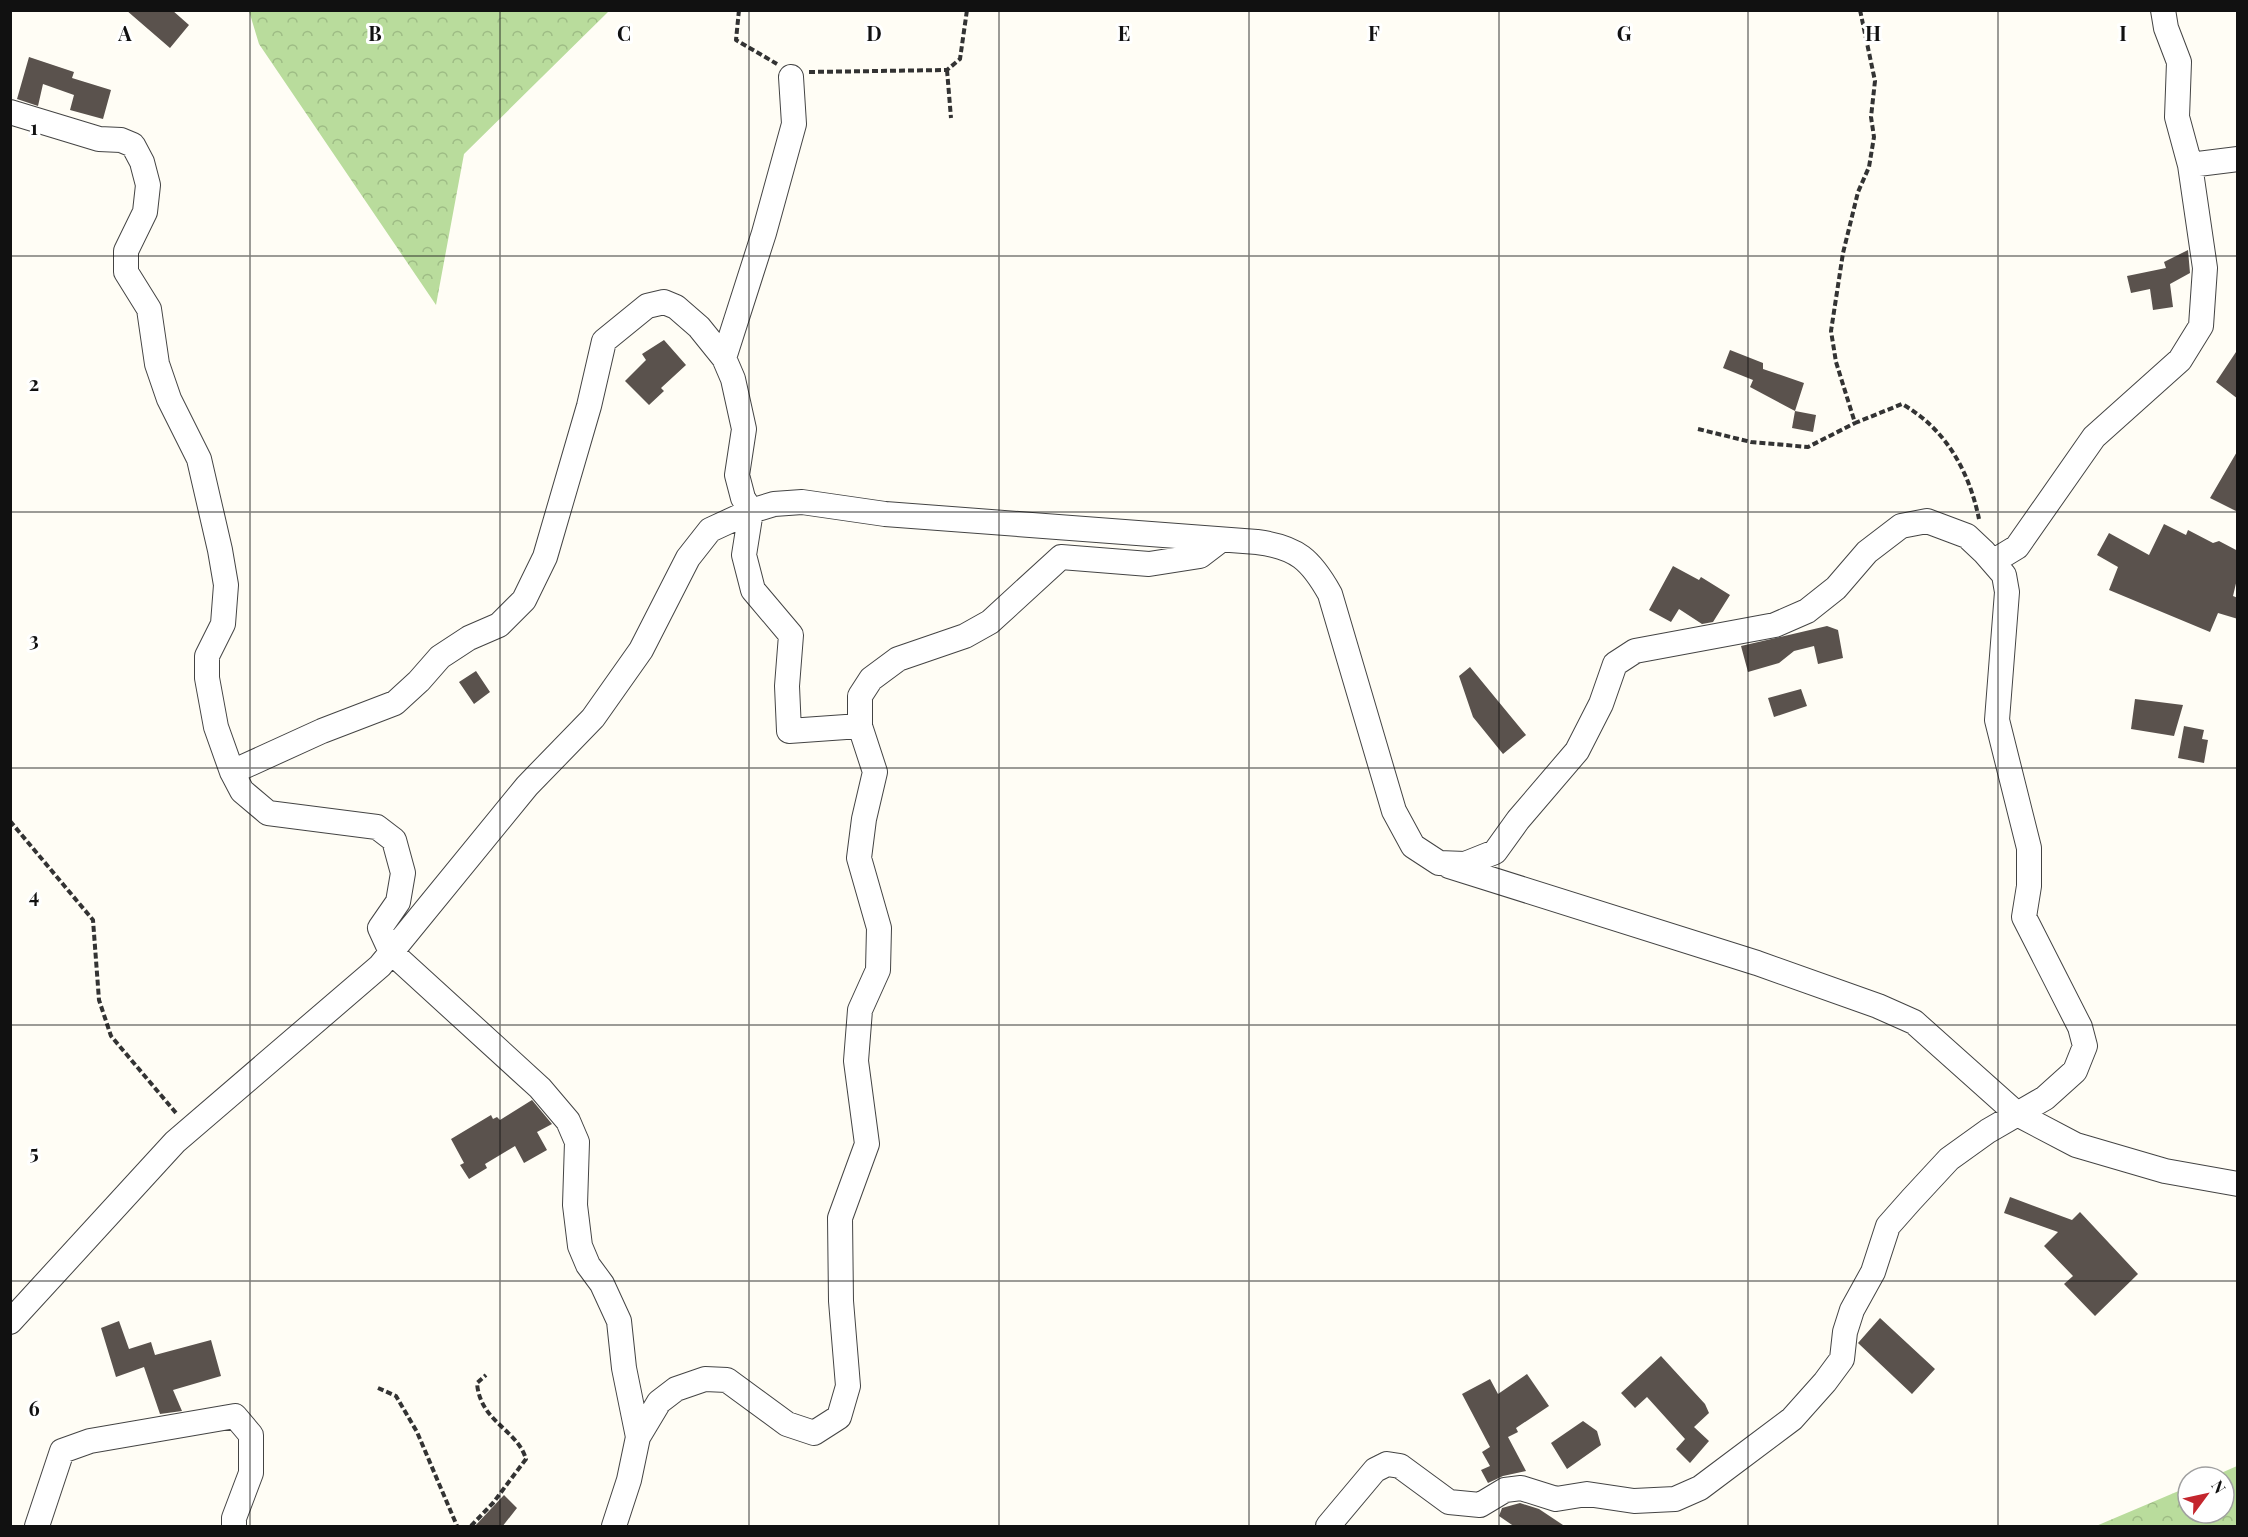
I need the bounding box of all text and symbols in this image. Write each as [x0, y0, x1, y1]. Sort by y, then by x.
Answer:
text: A [117, 19, 132, 46]
text: B [368, 19, 382, 46]
text: C [617, 19, 631, 46]
text: D [866, 19, 882, 46]
text: E [1118, 19, 1130, 46]
text: F [1368, 19, 1380, 46]
text: G [1617, 19, 1632, 46]
text: H [1865, 19, 1881, 46]
text: I [2119, 19, 2127, 46]
text: 1 [30, 113, 38, 140]
text: 2 [29, 369, 39, 396]
text: 3 [29, 625, 39, 652]
text: 4 [29, 881, 39, 908]
text: 5 [29, 1138, 39, 1165]
text: 6 [28, 1394, 40, 1421]
north arrow [2176, 1465, 2236, 1525]
text: N [2207, 1476, 2231, 1497]

